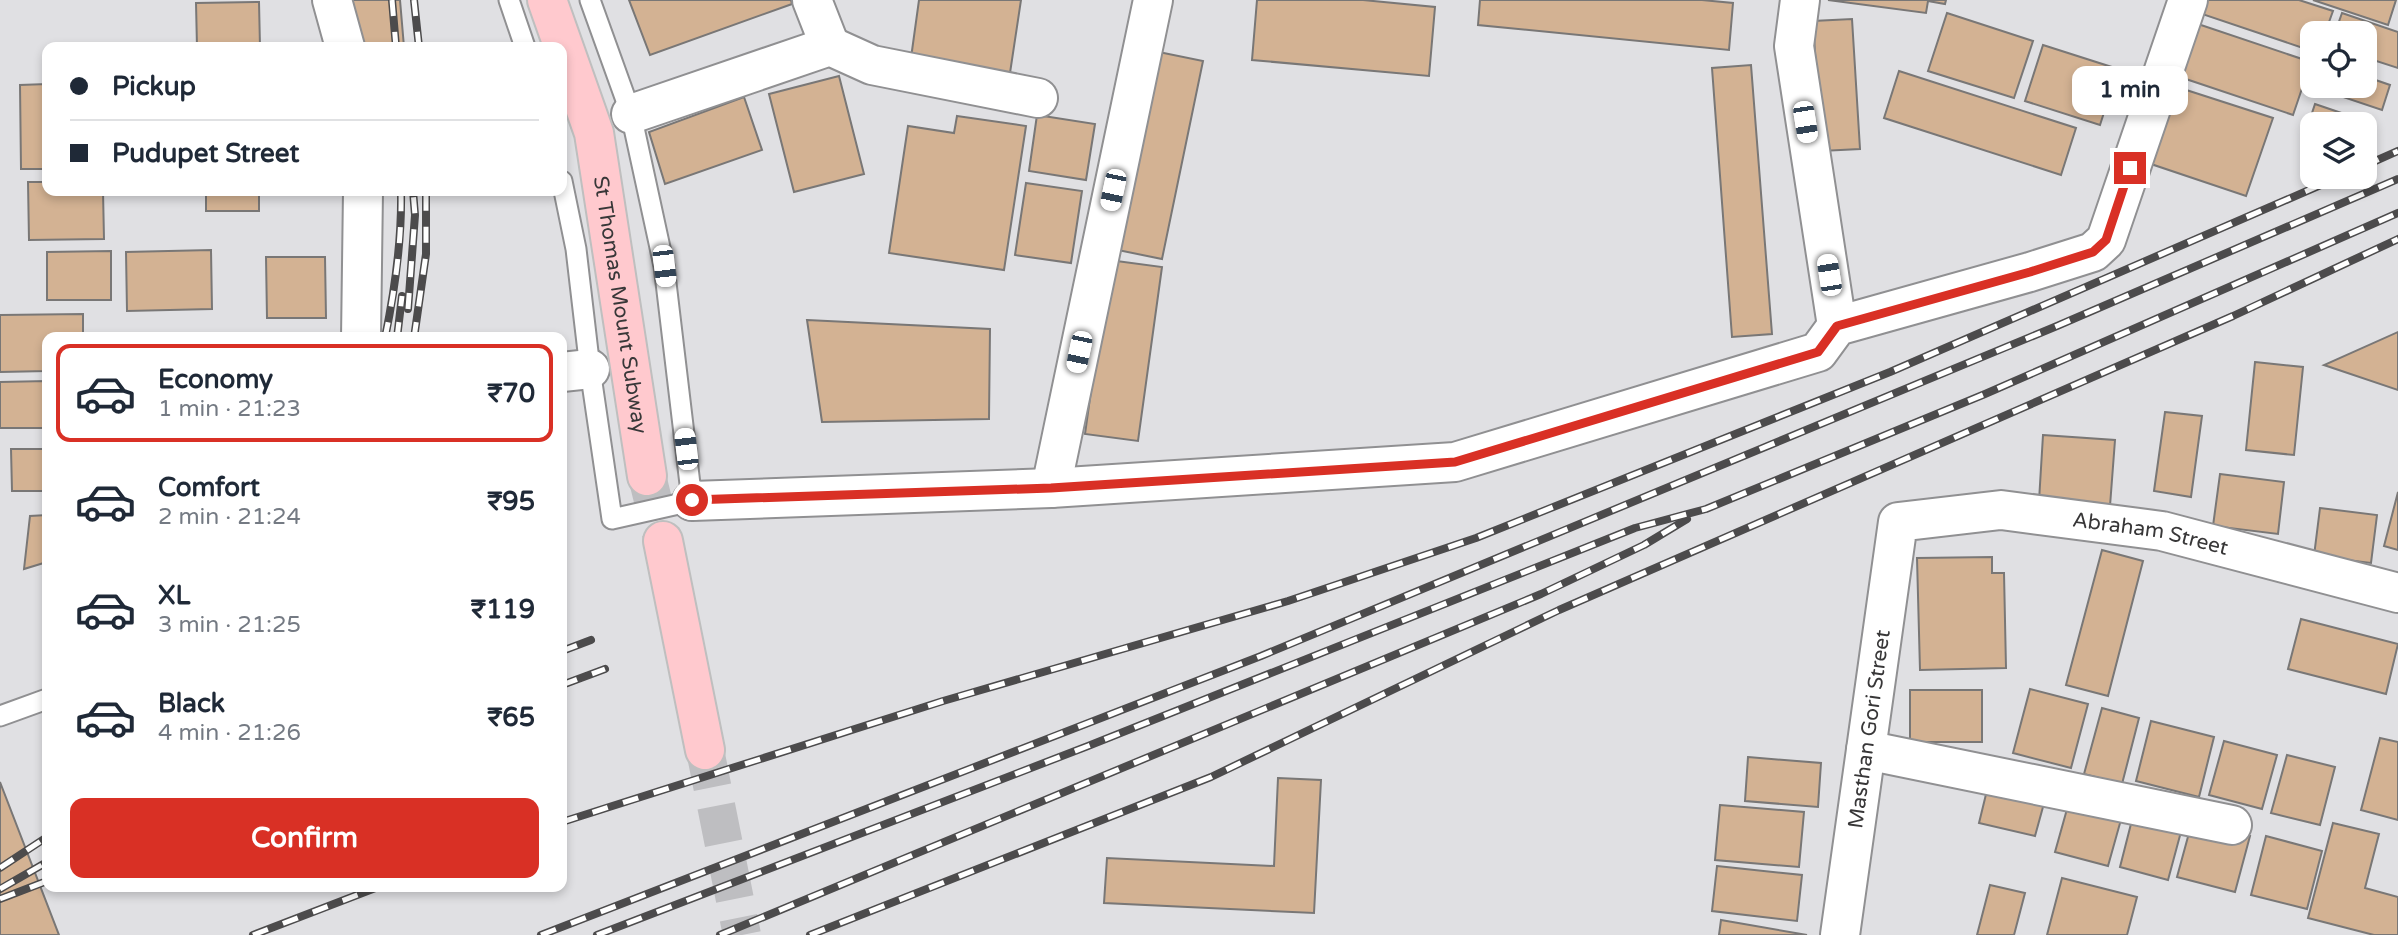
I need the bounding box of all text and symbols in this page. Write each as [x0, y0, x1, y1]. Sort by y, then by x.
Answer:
map controls [2300, 21, 2377, 189]
button: locate [2300, 21, 2377, 98]
callout: 1 min [2072, 66, 2188, 116]
text: Pickup [112, 71, 196, 102]
text: 1 min [2099, 76, 2161, 104]
car [1792, 100, 1819, 144]
button: layers [2300, 112, 2377, 189]
text: Pudupet Street [112, 138, 300, 169]
route end [2114, 152, 2146, 184]
car [1099, 167, 1128, 213]
street label: St Thomas Mount Subway [588, 174, 652, 436]
car [652, 244, 677, 288]
car [1816, 253, 1843, 297]
car [1065, 329, 1094, 375]
icon: car [74, 362, 137, 425]
text: Economy [158, 364, 273, 395]
text: ₹70 [487, 378, 535, 409]
text: 1 min · 21:23 [158, 395, 301, 423]
car [674, 427, 699, 471]
icon: car [74, 470, 137, 533]
text: Comfort [158, 472, 260, 503]
route start [676, 484, 708, 516]
text: ₹95 [487, 486, 535, 517]
text: 2 min · 21:24 [158, 503, 301, 531]
street label: Abraham Street [2071, 507, 2231, 561]
icon: car [74, 578, 137, 641]
text: XL [158, 580, 190, 611]
text: ₹119 [471, 594, 535, 625]
text: 3 min · 21:25 [158, 611, 301, 639]
street label: Masthan Gori Street [1843, 628, 1896, 830]
icon: car [74, 686, 137, 749]
text: Black [158, 688, 225, 719]
text: ₹65 [487, 702, 535, 733]
text: 4 min · 21:26 [158, 719, 301, 747]
button: Confirm [70, 798, 539, 878]

